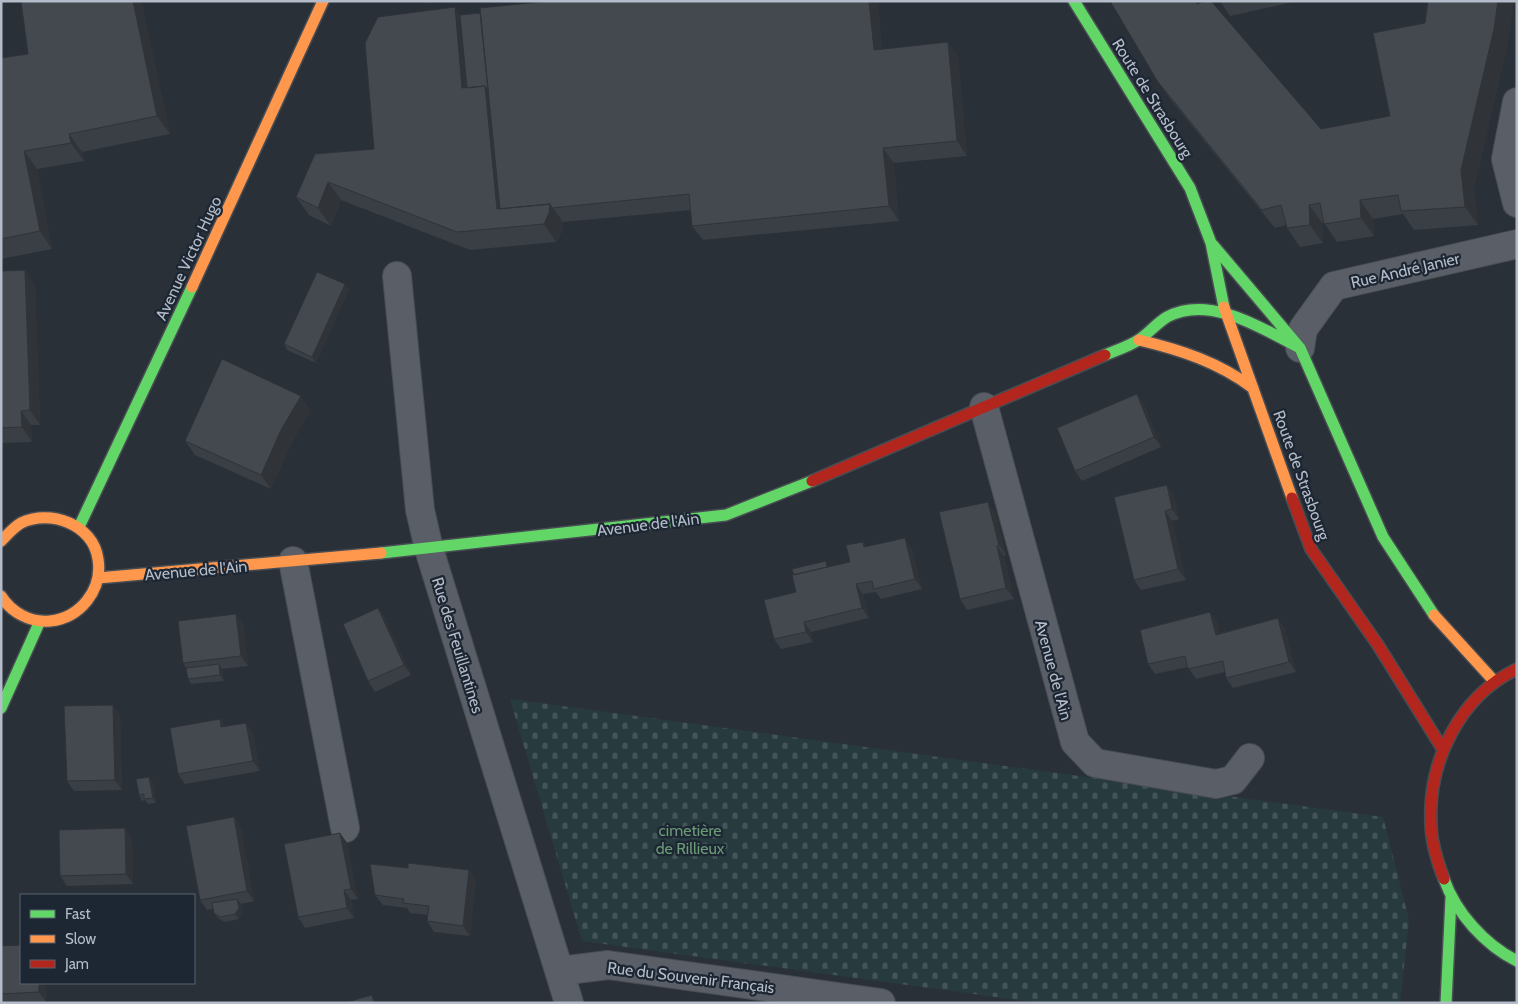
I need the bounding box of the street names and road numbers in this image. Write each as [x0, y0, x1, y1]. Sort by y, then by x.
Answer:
street label: Route de Strasbourg [1108, 35, 1197, 162]
street label: Avenue Victor Hugo [151, 193, 226, 323]
street label: Rue André Janier [1349, 249, 1462, 292]
street label: Route de Strasbourg [1269, 408, 1334, 544]
street label: Avenue de l'Ain [596, 509, 700, 540]
street label: Avenue de l'Ain [144, 557, 248, 584]
street label: Rue des Feuillantines [428, 575, 487, 716]
street label: Avenue de l'Ain [1031, 618, 1076, 722]
street label: Rue du Souvenir Français [606, 958, 776, 997]

